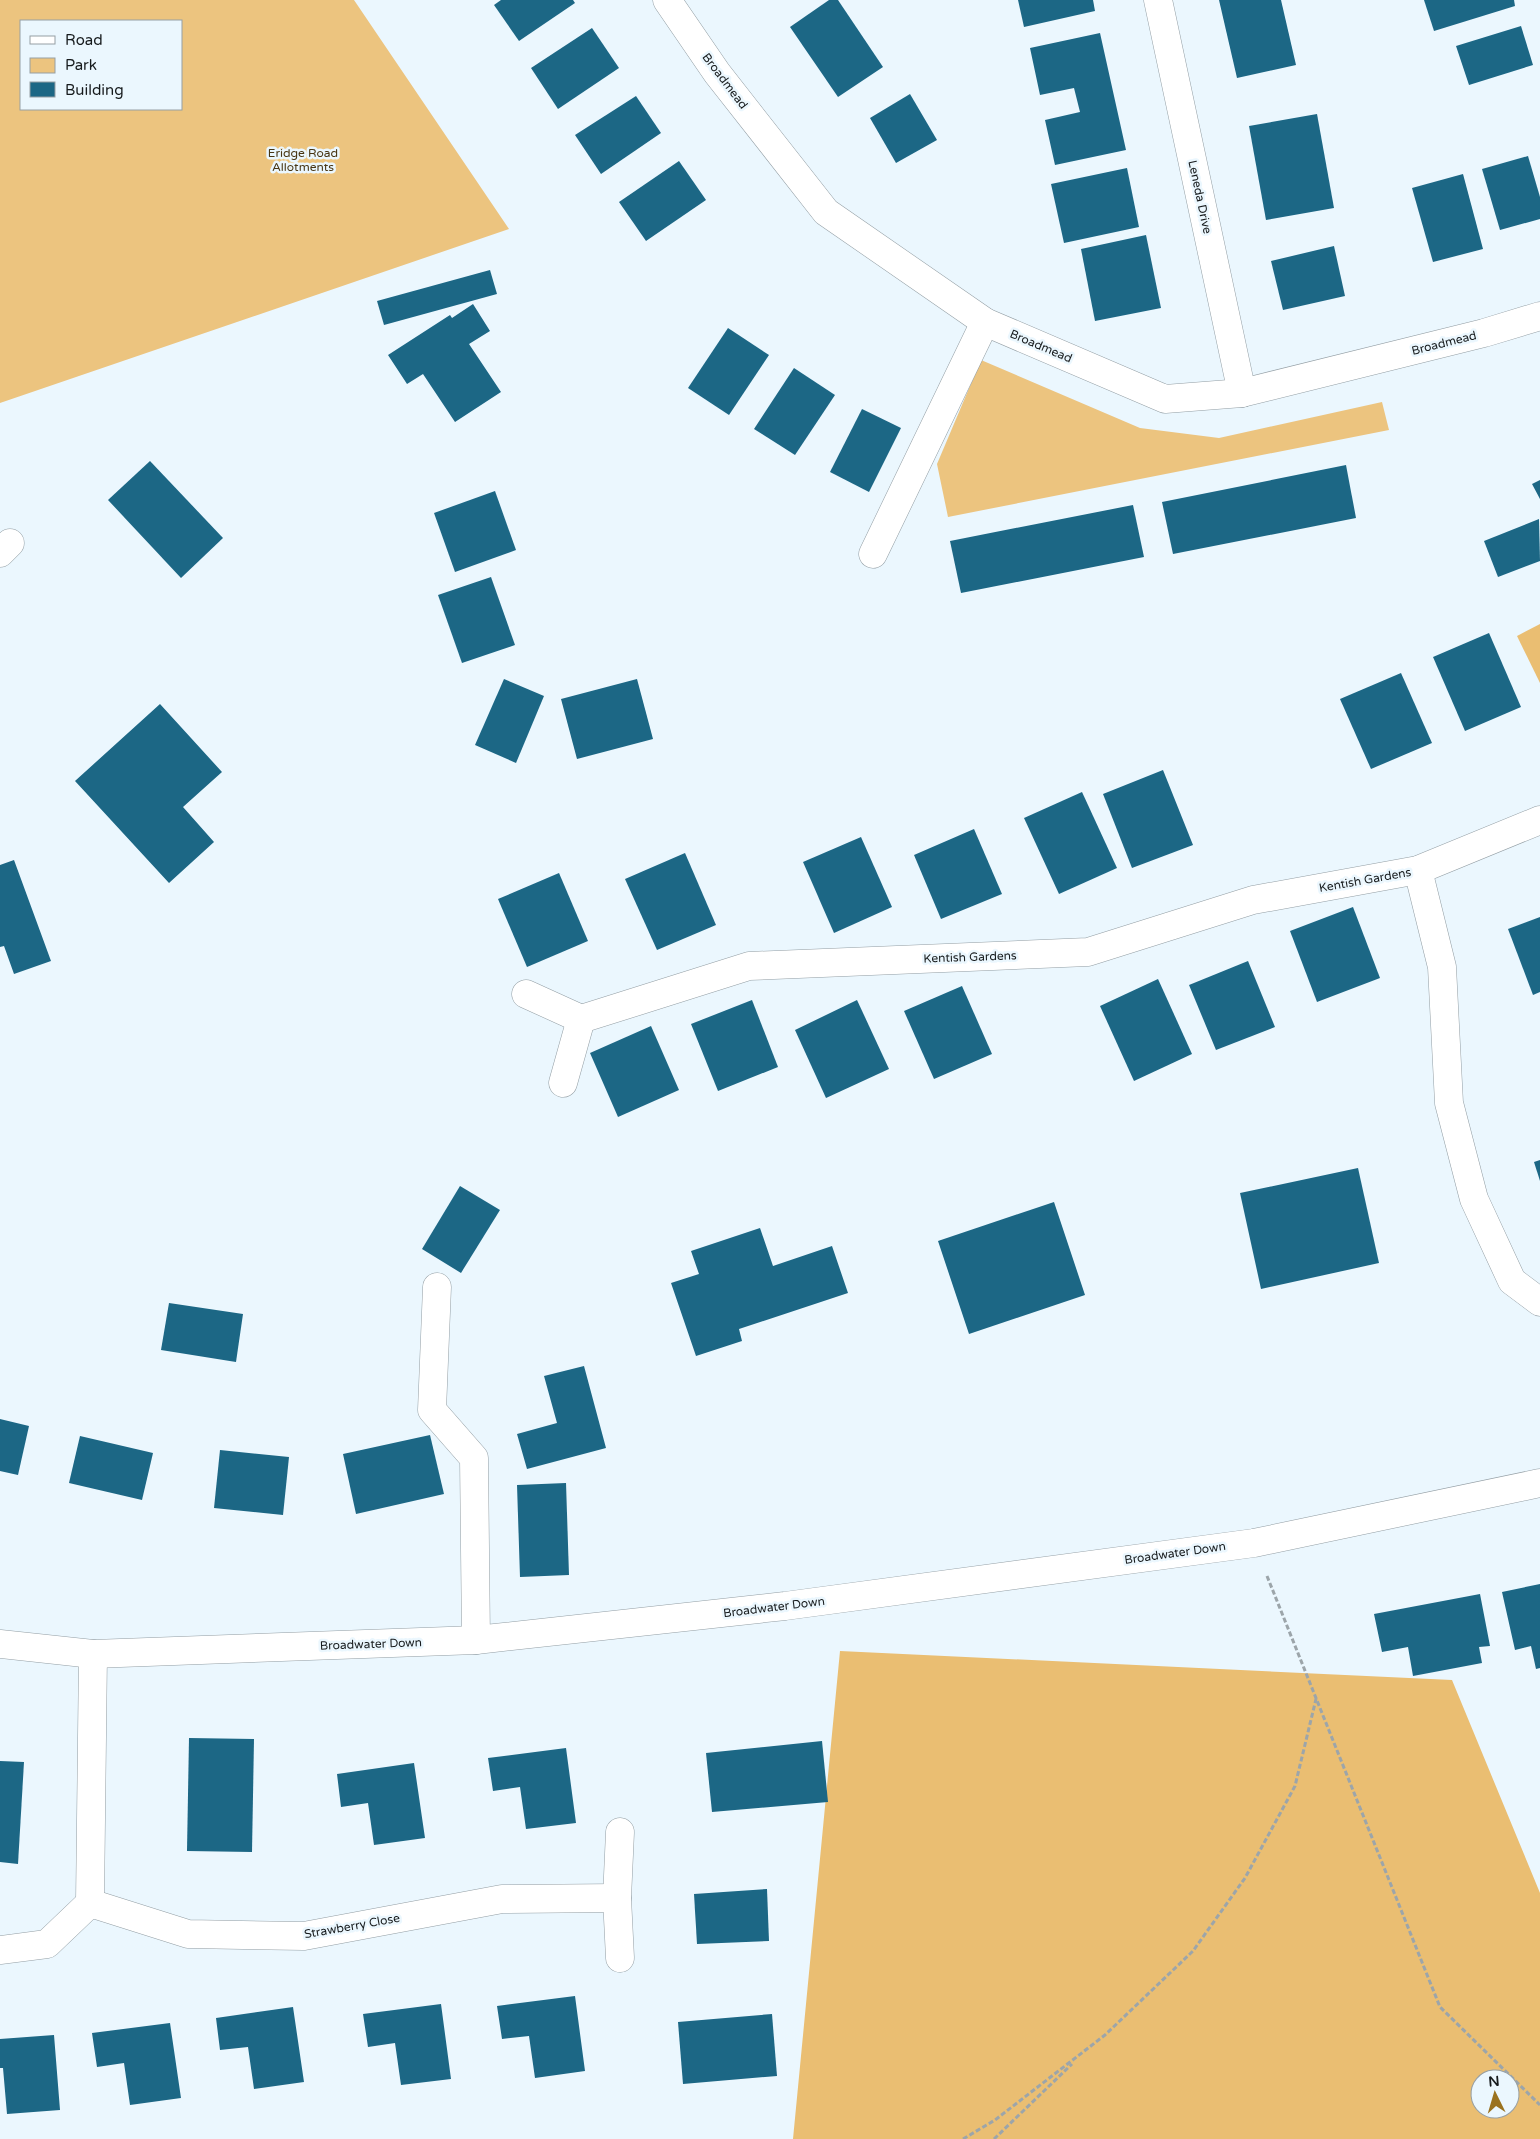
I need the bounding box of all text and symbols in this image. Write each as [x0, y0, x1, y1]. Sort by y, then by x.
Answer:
legend [20, 20, 182, 110]
text: Road [65, 31, 103, 49]
street label: Broadmead [699, 50, 751, 112]
text: Park [65, 56, 97, 74]
text: Building [65, 81, 124, 99]
park label: Eridge Road Allotments [268, 146, 338, 174]
street label: Leneda Drive [1185, 159, 1215, 235]
street label: Broadmead [1008, 327, 1074, 365]
street label: Broadmead [1410, 328, 1478, 358]
street label: Kentish Gardens [1318, 865, 1412, 895]
street label: Kentish Gardens [923, 948, 1017, 966]
street label: Broadwater Down [1123, 1539, 1227, 1567]
street label: Broadwater Down [722, 1594, 826, 1620]
street label: Broadwater Down [320, 1635, 422, 1653]
street label: Strawberry Close [303, 1911, 401, 1941]
north arrow [1470, 2069, 1520, 2119]
text: N [1488, 2073, 1500, 2091]

